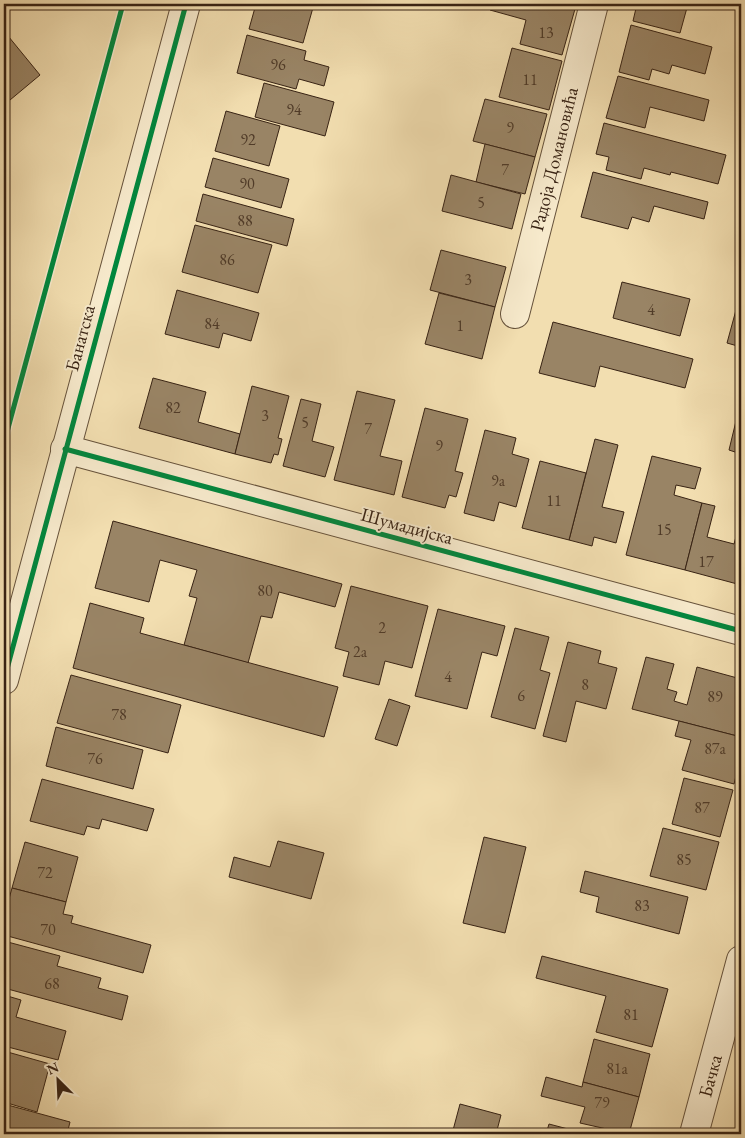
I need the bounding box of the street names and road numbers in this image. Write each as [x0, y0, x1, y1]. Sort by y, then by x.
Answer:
street label: Радоја Домановића [524, 84, 584, 234]
street label: Банатска [59, 302, 101, 374]
street label: Шумадијска [358, 502, 456, 550]
street label: Бачка [692, 1051, 728, 1100]

